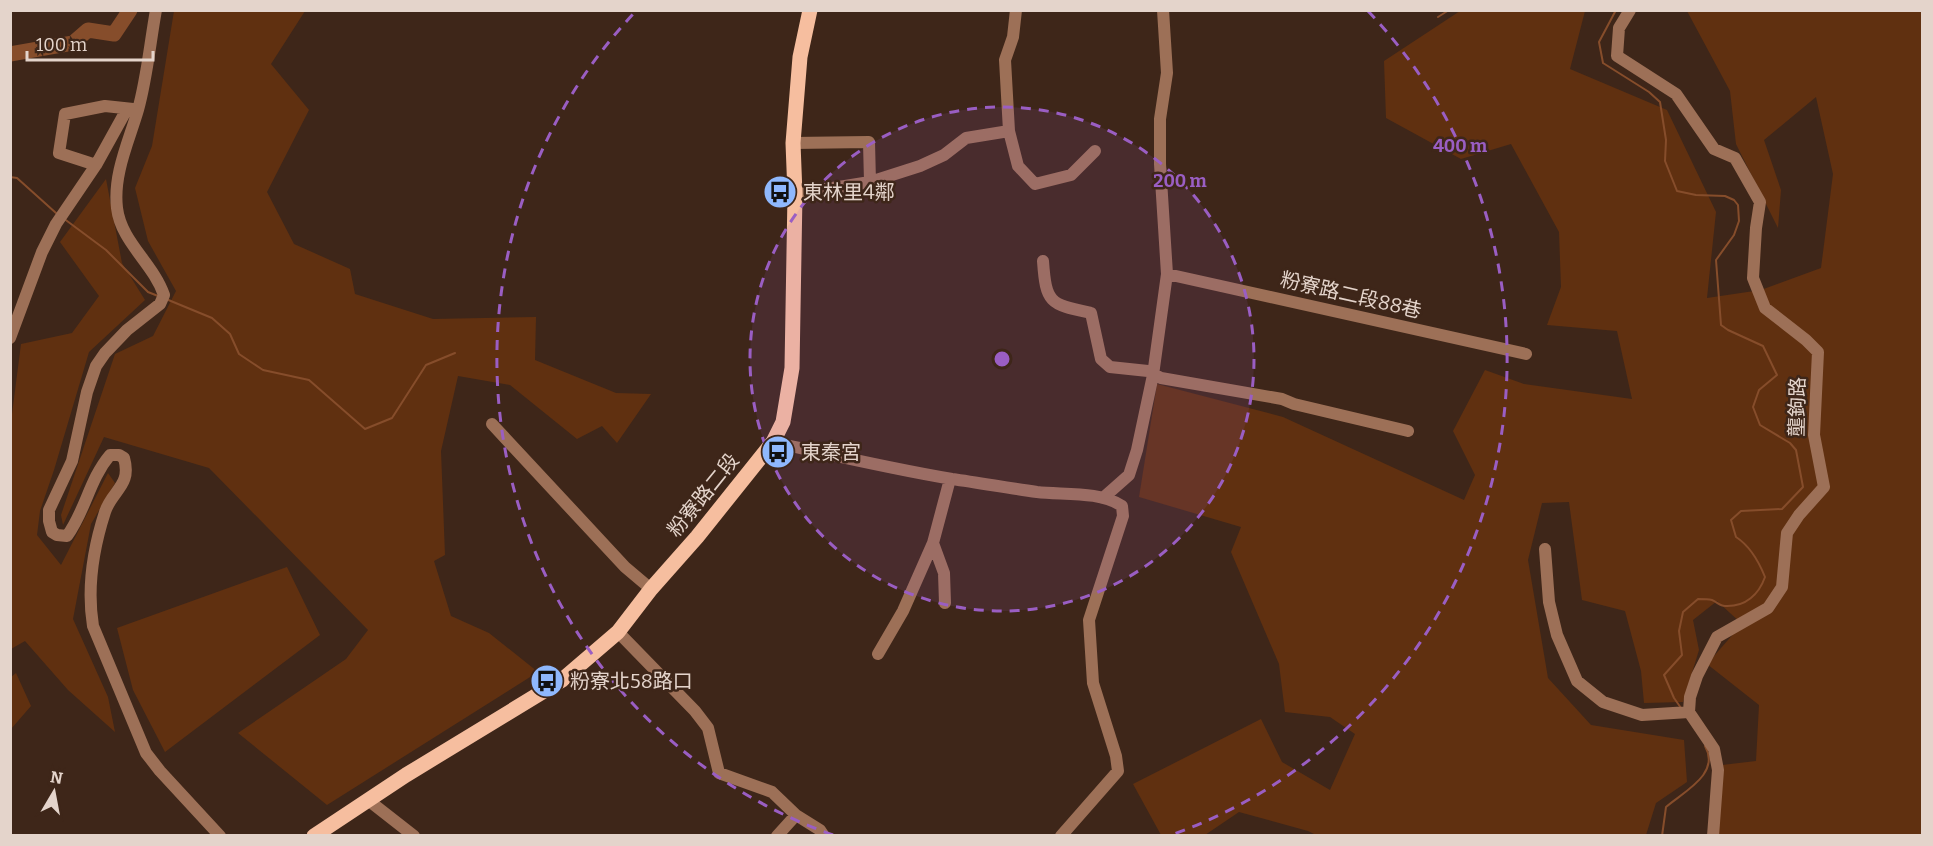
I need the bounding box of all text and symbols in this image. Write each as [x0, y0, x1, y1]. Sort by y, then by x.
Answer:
scale bar [27, 24, 153, 62]
text: 100 m [36, 34, 87, 56]
text: 400 m [1433, 135, 1487, 157]
text: 200 m [1153, 170, 1207, 192]
bus stop icon: 東林里4鄰 [762, 174, 798, 210]
place label: 東林里4鄰 [803, 180, 895, 204]
street label: 粉寮路二段88巷 [1278, 267, 1424, 323]
centre of rings [992, 349, 1012, 369]
street label: 壟鉤路 [1784, 377, 1810, 437]
bus stop icon: 東秦宮 [760, 434, 796, 470]
place label: 東秦宮 [801, 440, 861, 464]
street label: 粉寮路二段 [662, 449, 744, 541]
bus stop icon: 粉寮北58路口 [529, 663, 565, 699]
place label: 粉寮北58路口 [570, 669, 693, 693]
north arrow [24, 762, 84, 822]
text: N [49, 767, 64, 788]

